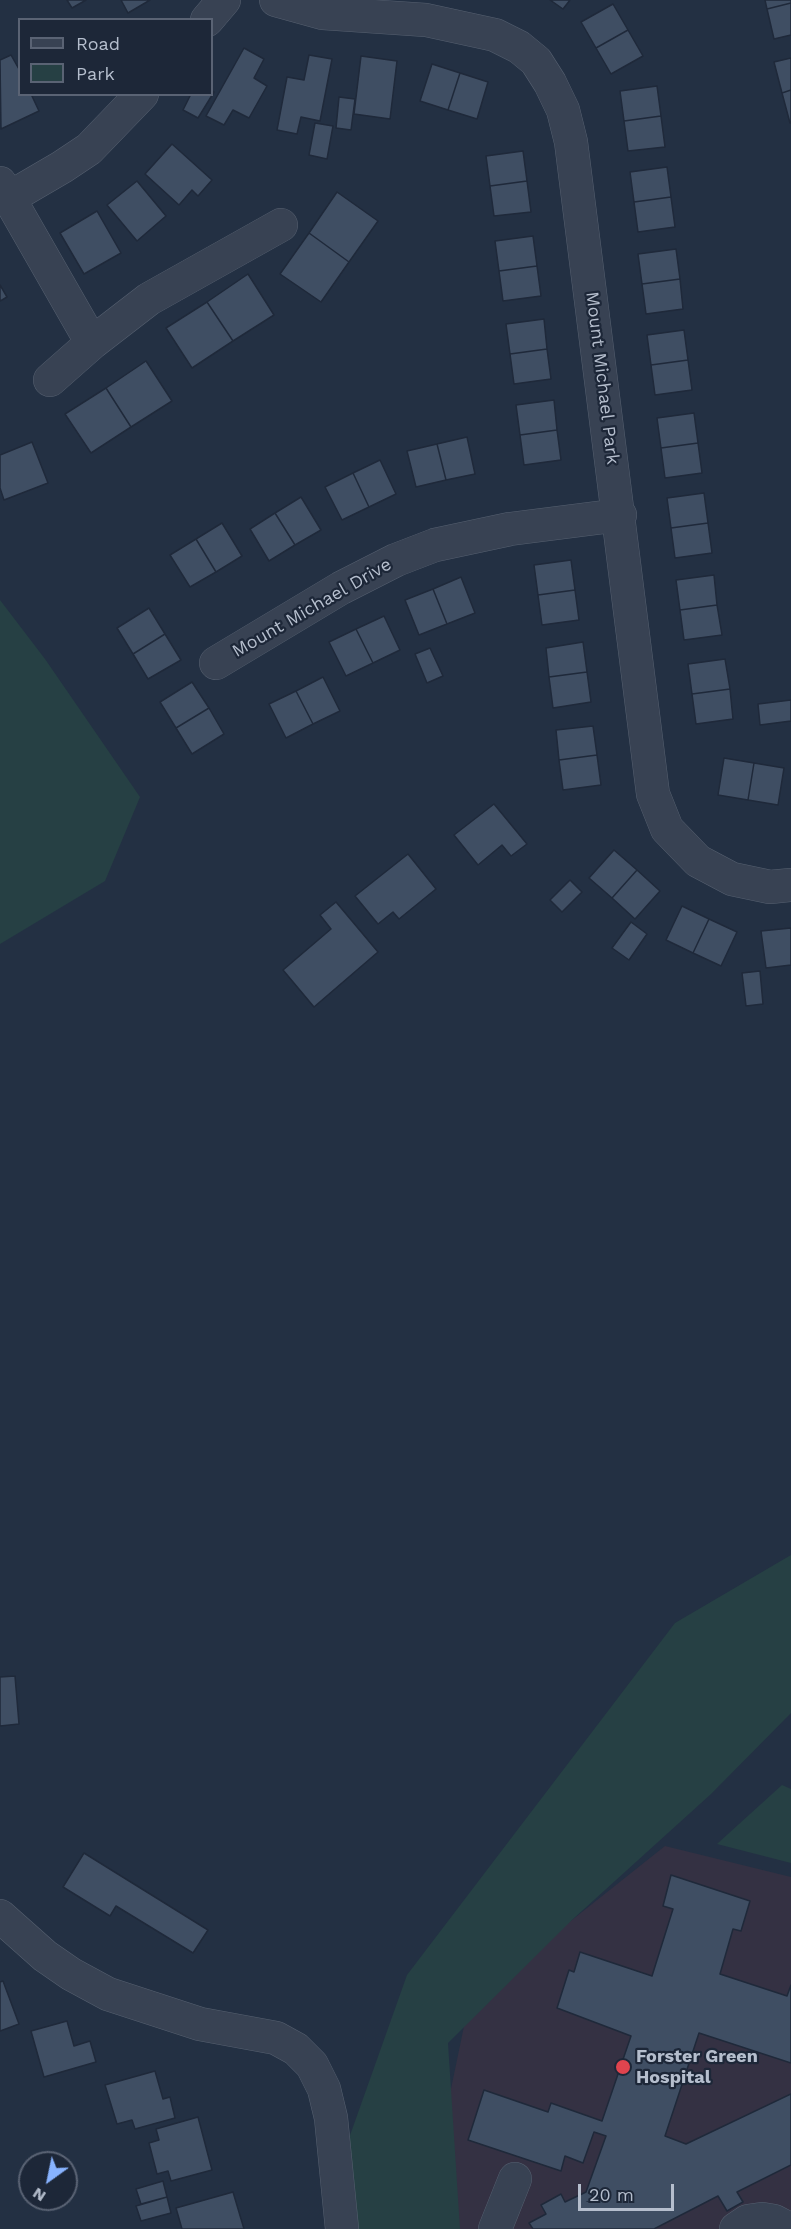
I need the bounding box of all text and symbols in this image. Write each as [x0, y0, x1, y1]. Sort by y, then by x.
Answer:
legend [18, 18, 213, 96]
text: Road [76, 33, 120, 54]
text: Park [76, 63, 115, 84]
street label: Mount Michael Park [581, 290, 623, 466]
street label: Mount Michael Drive [229, 554, 395, 662]
place label: Forster Green Hospital [636, 2046, 758, 2088]
marker: Forster Green Hospital [614, 2058, 632, 2076]
north arrow [18, 2151, 78, 2211]
scale bar [581, 2172, 677, 2210]
text: N [29, 2184, 49, 2206]
text: 20 m [589, 2184, 634, 2205]

